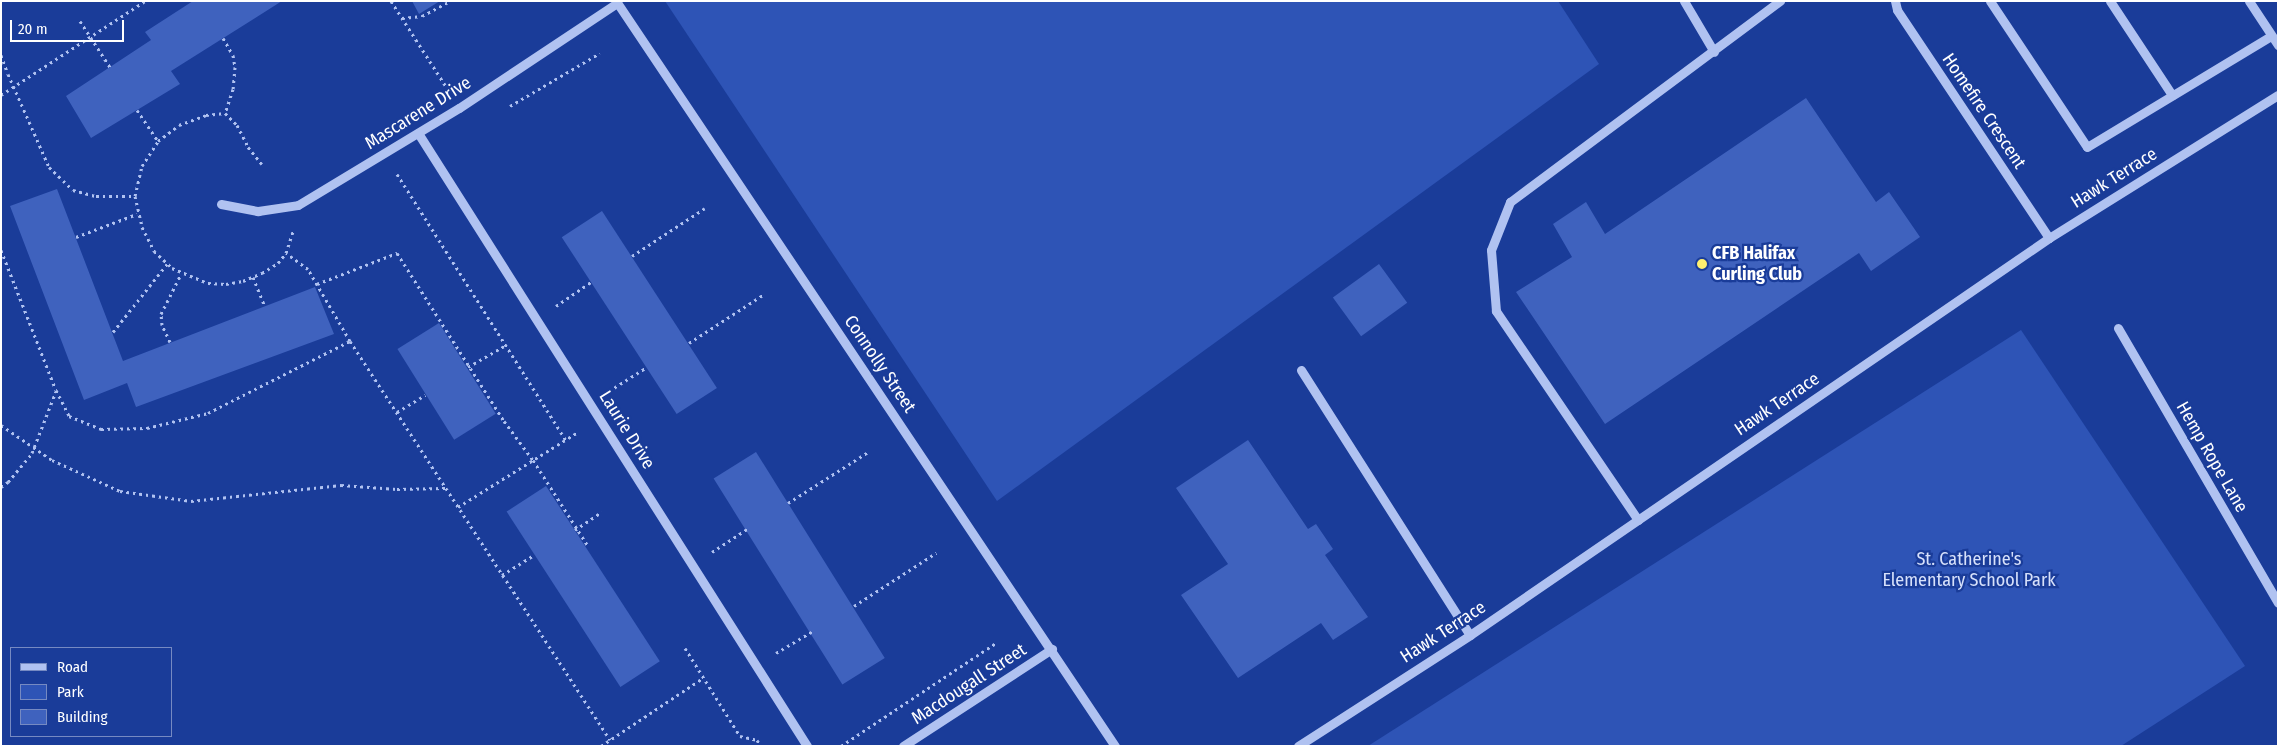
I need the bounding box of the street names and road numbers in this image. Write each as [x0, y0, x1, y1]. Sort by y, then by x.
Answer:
street label: Homefire Crescent [1938, 49, 2030, 173]
street label: Mascarene Drive [361, 72, 475, 154]
street label: Hawk Terrace [2067, 143, 2161, 213]
street label: Connolly Street [840, 311, 920, 417]
street label: Hawk Terrace [1731, 368, 1823, 440]
street label: Laurie Drive [594, 387, 660, 473]
street label: Hemp Rope Lane [2172, 398, 2252, 516]
street label: Hawk Terrace [1396, 596, 1490, 668]
street label: Macdougall Street [908, 639, 1030, 729]

